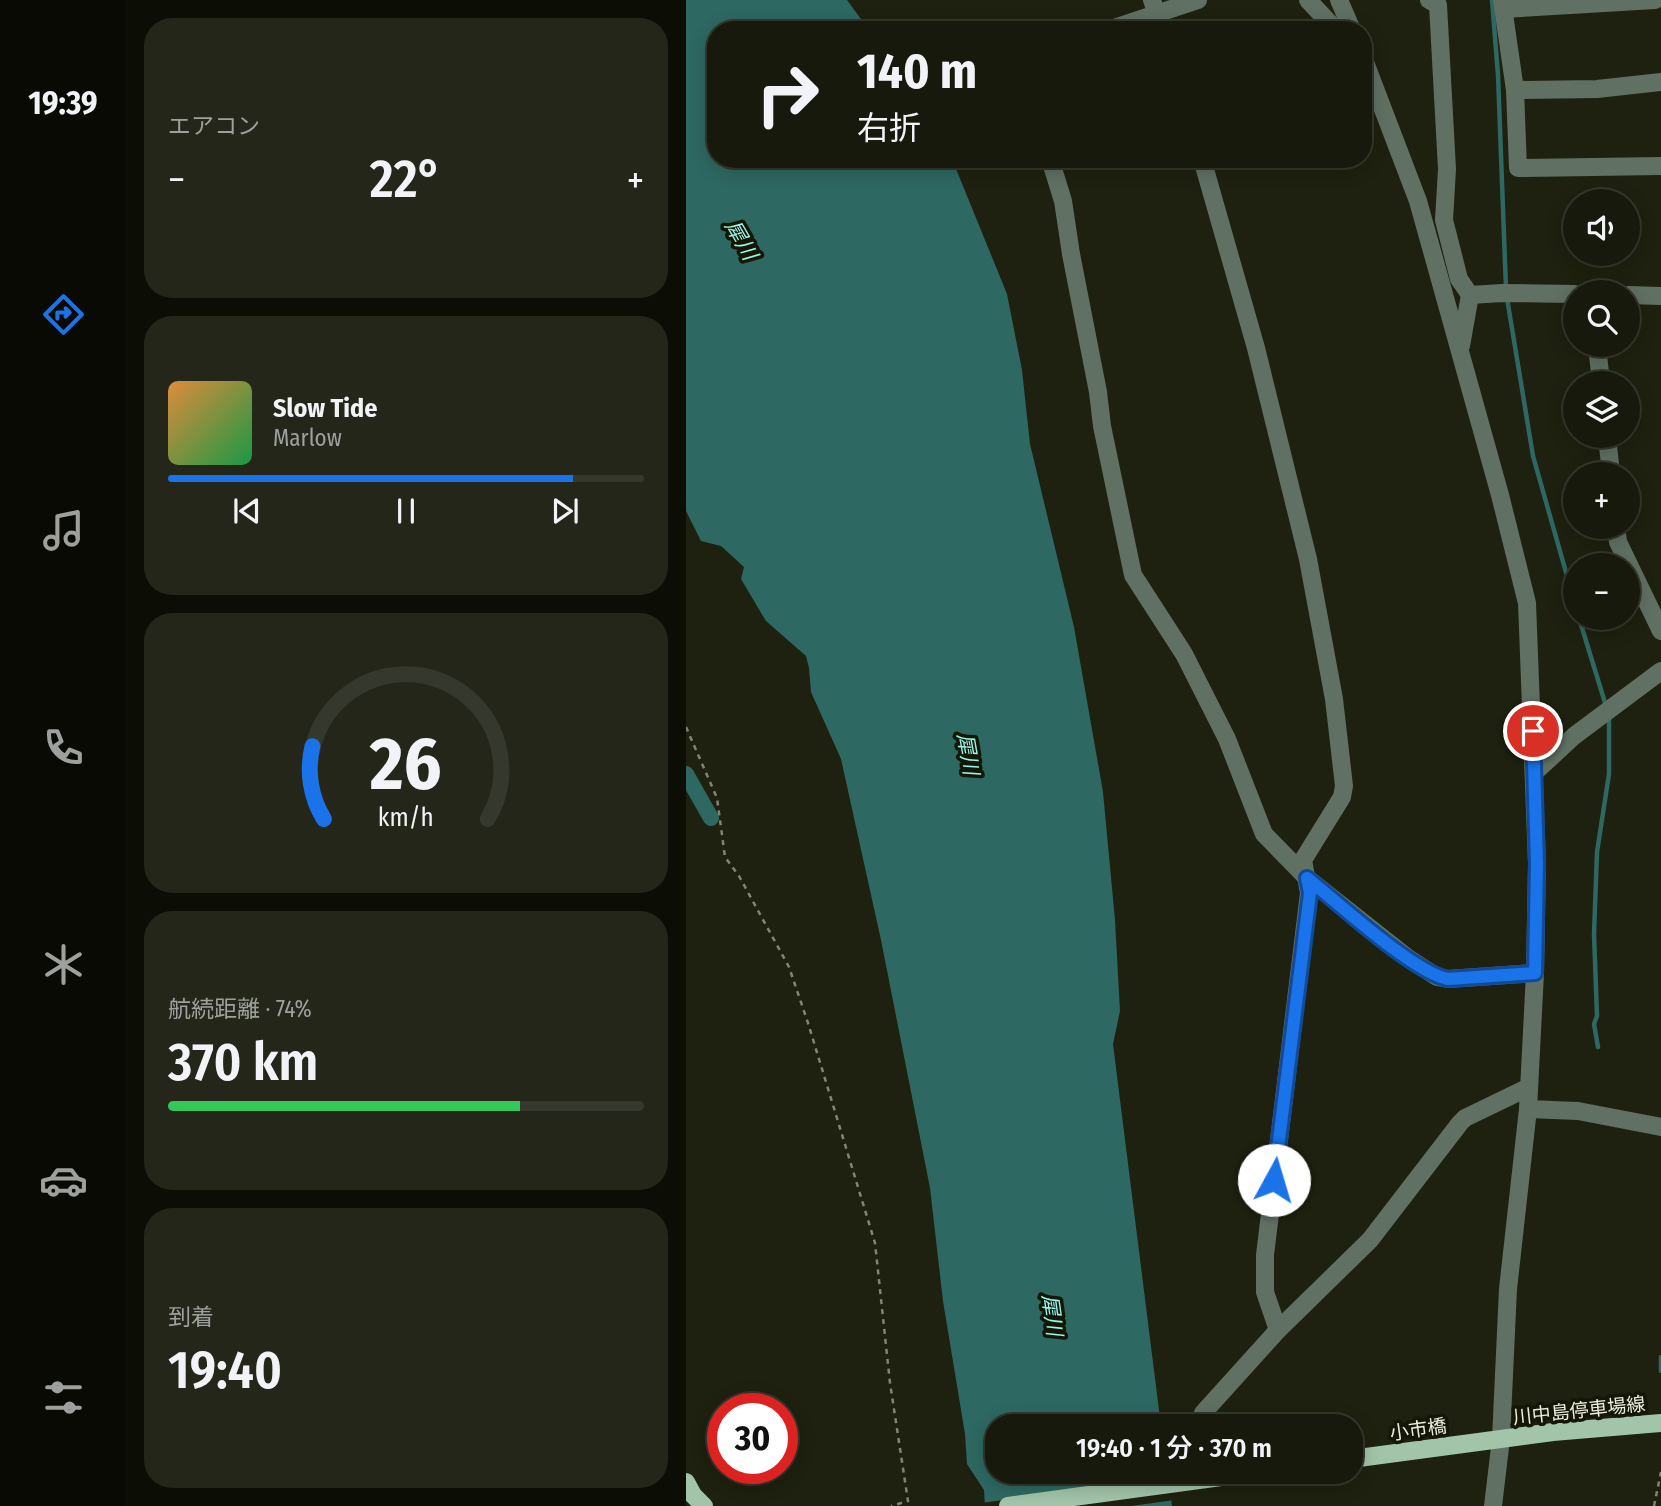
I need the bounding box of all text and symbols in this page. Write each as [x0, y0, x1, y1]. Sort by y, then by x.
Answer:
text: 140 m [857, 42, 977, 101]
icon: right [742, 49, 833, 140]
text: 19:39 [28, 84, 98, 122]
text: 右折 [857, 109, 921, 147]
text: エアコン [168, 112, 260, 140]
text: 22° [370, 148, 442, 211]
text: − [168, 157, 185, 203]
text: + [627, 157, 644, 203]
map controls [1563, 189, 1640, 630]
button: sound [1563, 189, 1640, 266]
water label: 犀川 [719, 215, 764, 266]
button: search [1563, 280, 1640, 357]
icon: directions [39, 290, 88, 339]
button: layers [1563, 371, 1640, 448]
text: Slow Tide [273, 393, 377, 424]
text: Marlow [273, 424, 342, 452]
button: + [1563, 462, 1640, 539]
icon: previous [228, 492, 266, 530]
icon: pause [387, 492, 425, 530]
icon: next [546, 492, 584, 530]
icon: music [39, 506, 88, 555]
button: − [1563, 553, 1640, 630]
pin [1503, 701, 1563, 761]
icon: arrive [1514, 712, 1552, 750]
text: 26 [369, 721, 442, 808]
icon: phone [39, 723, 88, 772]
water label: 犀川 [952, 731, 985, 779]
text: km/h [378, 803, 434, 833]
icon: climate [39, 940, 88, 989]
text: 航続距離 · 74% [168, 995, 312, 1023]
text: 370 km [168, 1031, 318, 1094]
position arrow [1237, 1143, 1311, 1217]
icon: car [39, 1156, 88, 1205]
water label: 犀川 [1036, 1292, 1068, 1340]
text: 到着 [168, 1303, 214, 1331]
text: 19:40 [168, 1339, 282, 1402]
icon: filters [39, 1373, 88, 1422]
street label: 川中島停車場線 [1512, 1392, 1646, 1429]
speed limit sign: 30 [707, 1393, 798, 1484]
street label: 小市橋 [1388, 1414, 1448, 1445]
text: 19:40 · 1 分 · 370 m [1076, 1433, 1272, 1464]

